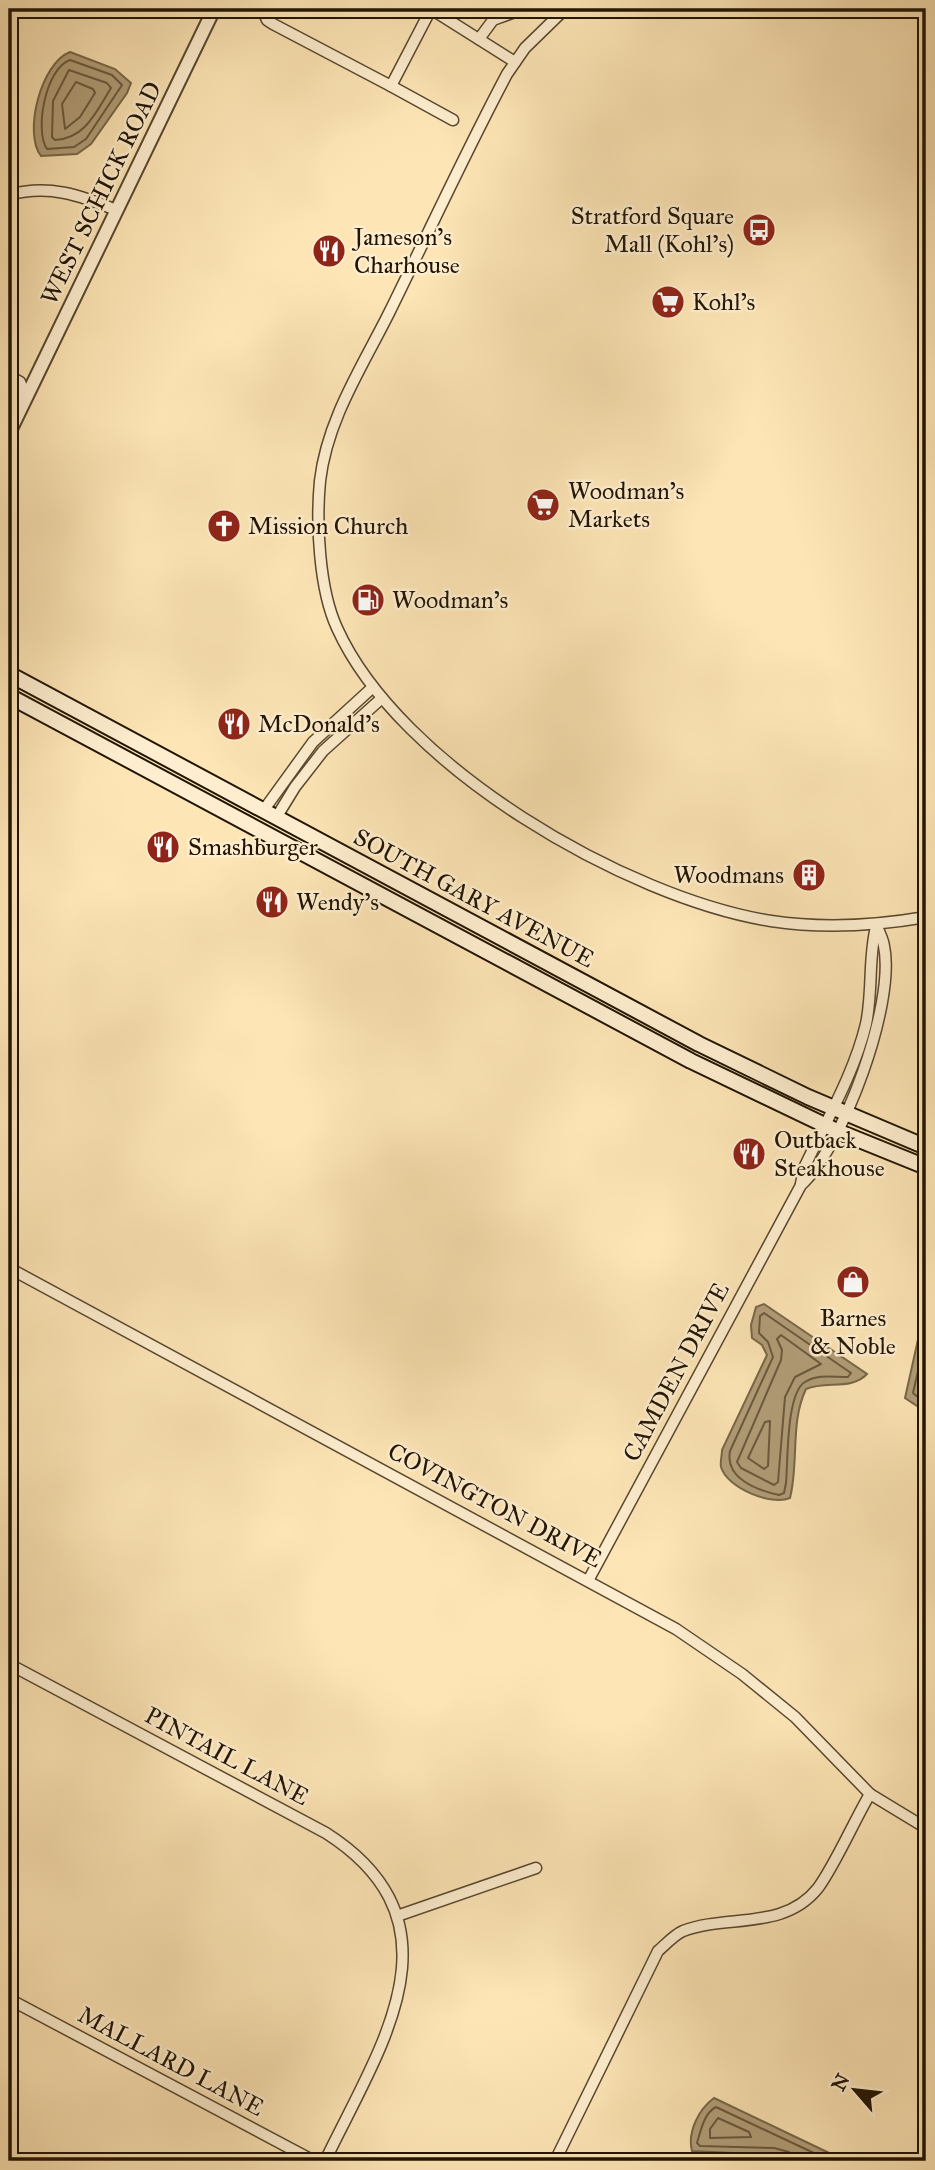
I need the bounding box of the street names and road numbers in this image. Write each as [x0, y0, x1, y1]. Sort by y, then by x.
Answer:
street label: WEST SCHICK ROAD [34, 77, 168, 309]
street label: SOUTH GARY AVENUE [348, 822, 600, 974]
street label: CAMDEN DRIVE [616, 1277, 736, 1467]
street label: COVINGTON DRIVE [383, 1436, 607, 1574]
street label: PINTAIL LANE [140, 1700, 314, 1812]
street label: MALLARD LANE [73, 1999, 269, 2123]

